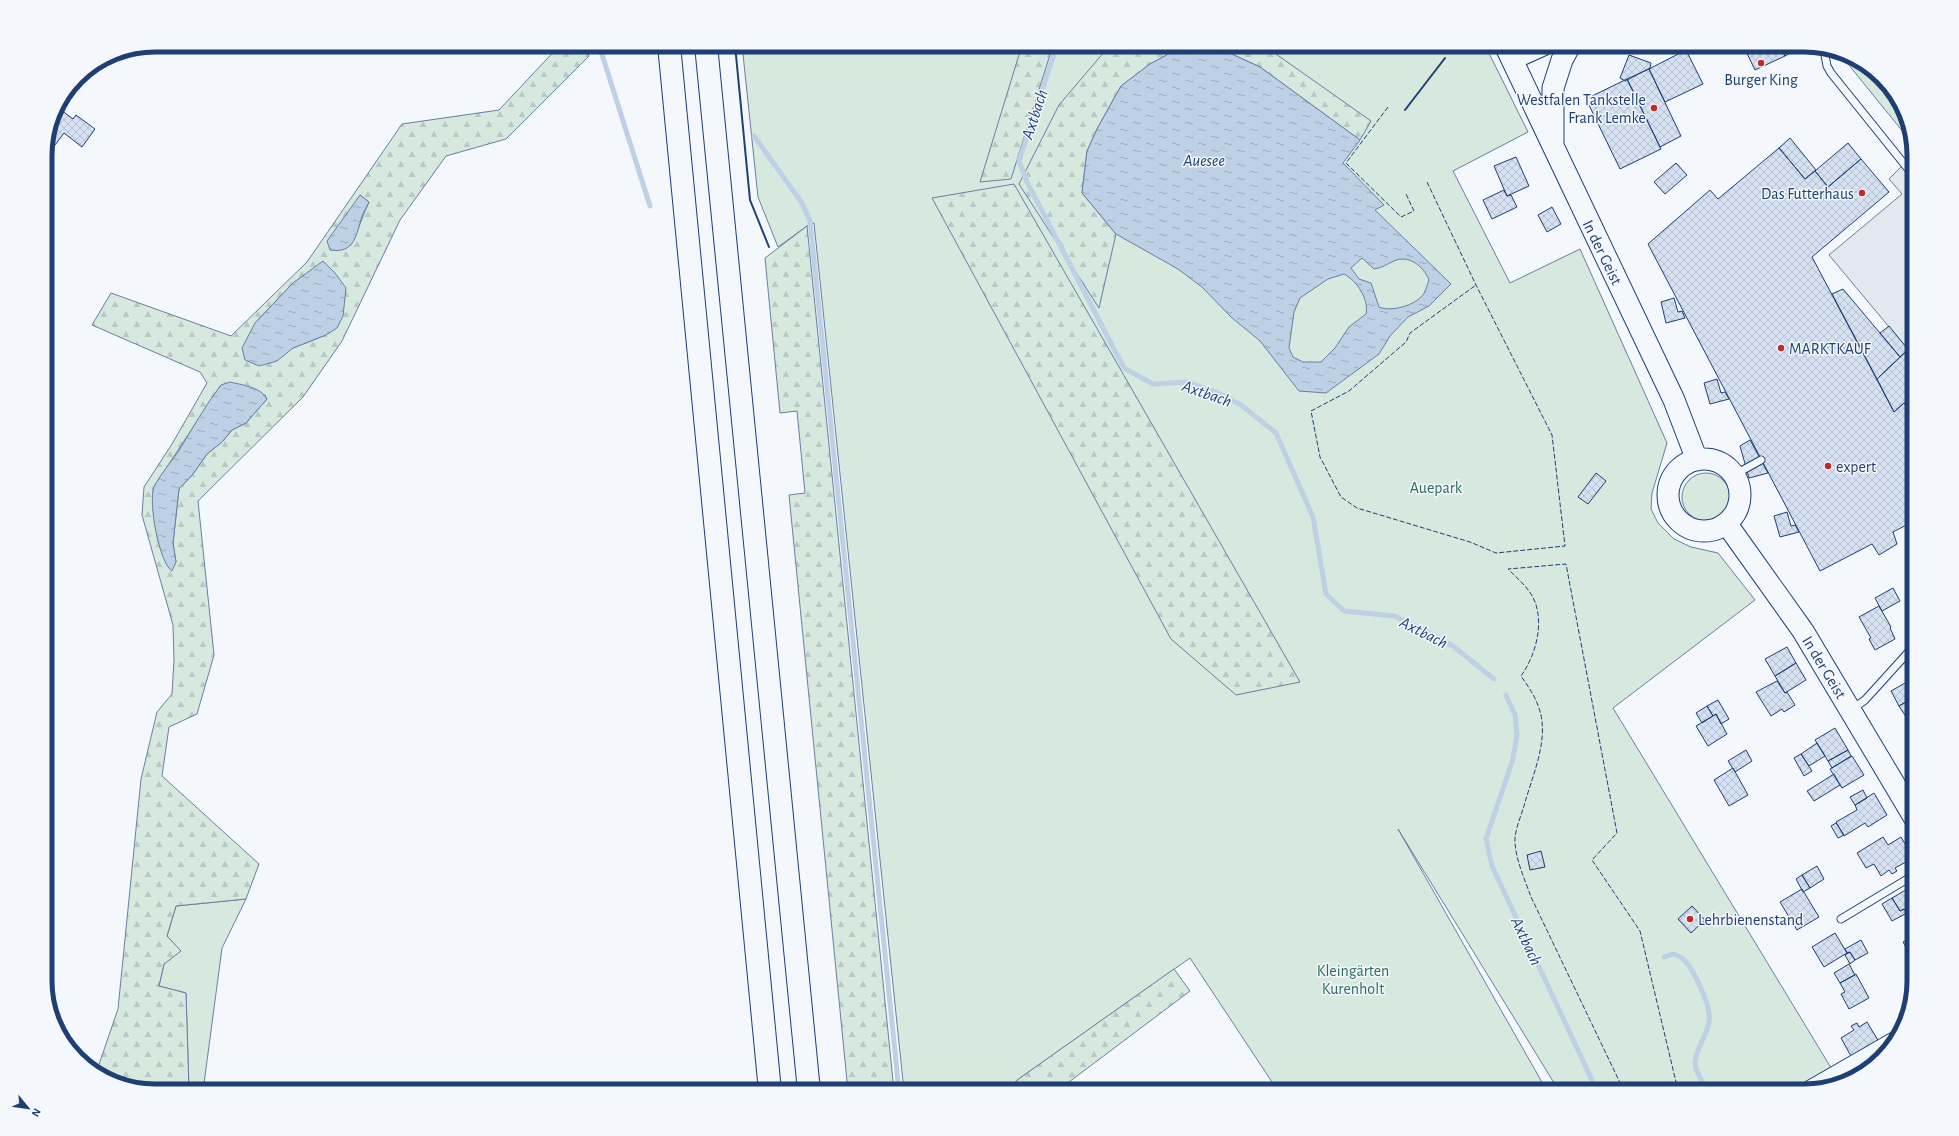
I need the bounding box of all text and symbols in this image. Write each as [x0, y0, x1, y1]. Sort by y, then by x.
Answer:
marker: Burger King [1756, 58, 1766, 68]
place label: Burger King [1724, 72, 1798, 88]
water label: Axtbach [1018, 87, 1050, 142]
place label: Westfalen Tankstelle Frank Lemke [1517, 92, 1646, 126]
marker: Westfalen Tankstelle Frank Lemke [1649, 103, 1659, 113]
water label: Auesee [1182, 152, 1225, 169]
place label: Das Futterhaus [1761, 186, 1854, 202]
marker: Das Futterhaus [1857, 188, 1867, 198]
street label: In der Geist [1580, 217, 1625, 287]
place label: MARKTKAUF [1789, 341, 1872, 357]
marker: MARKTKAUF [1776, 343, 1786, 353]
water label: Axtbach [1179, 377, 1234, 410]
place label: expert [1836, 459, 1876, 475]
marker: expert [1823, 461, 1833, 471]
park label: Auepark [1410, 480, 1463, 496]
water label: Axtbach [1396, 613, 1450, 652]
street label: In der Geist [1799, 633, 1849, 702]
place label: Lehrbienenstand [1698, 912, 1803, 928]
water label: Axtbach [1508, 914, 1545, 968]
marker: Lehrbienenstand [1685, 914, 1695, 924]
park label: Kleingärten Kurenholt [1317, 963, 1389, 997]
north arrow [8, 1088, 48, 1128]
text: N [30, 1107, 43, 1119]

